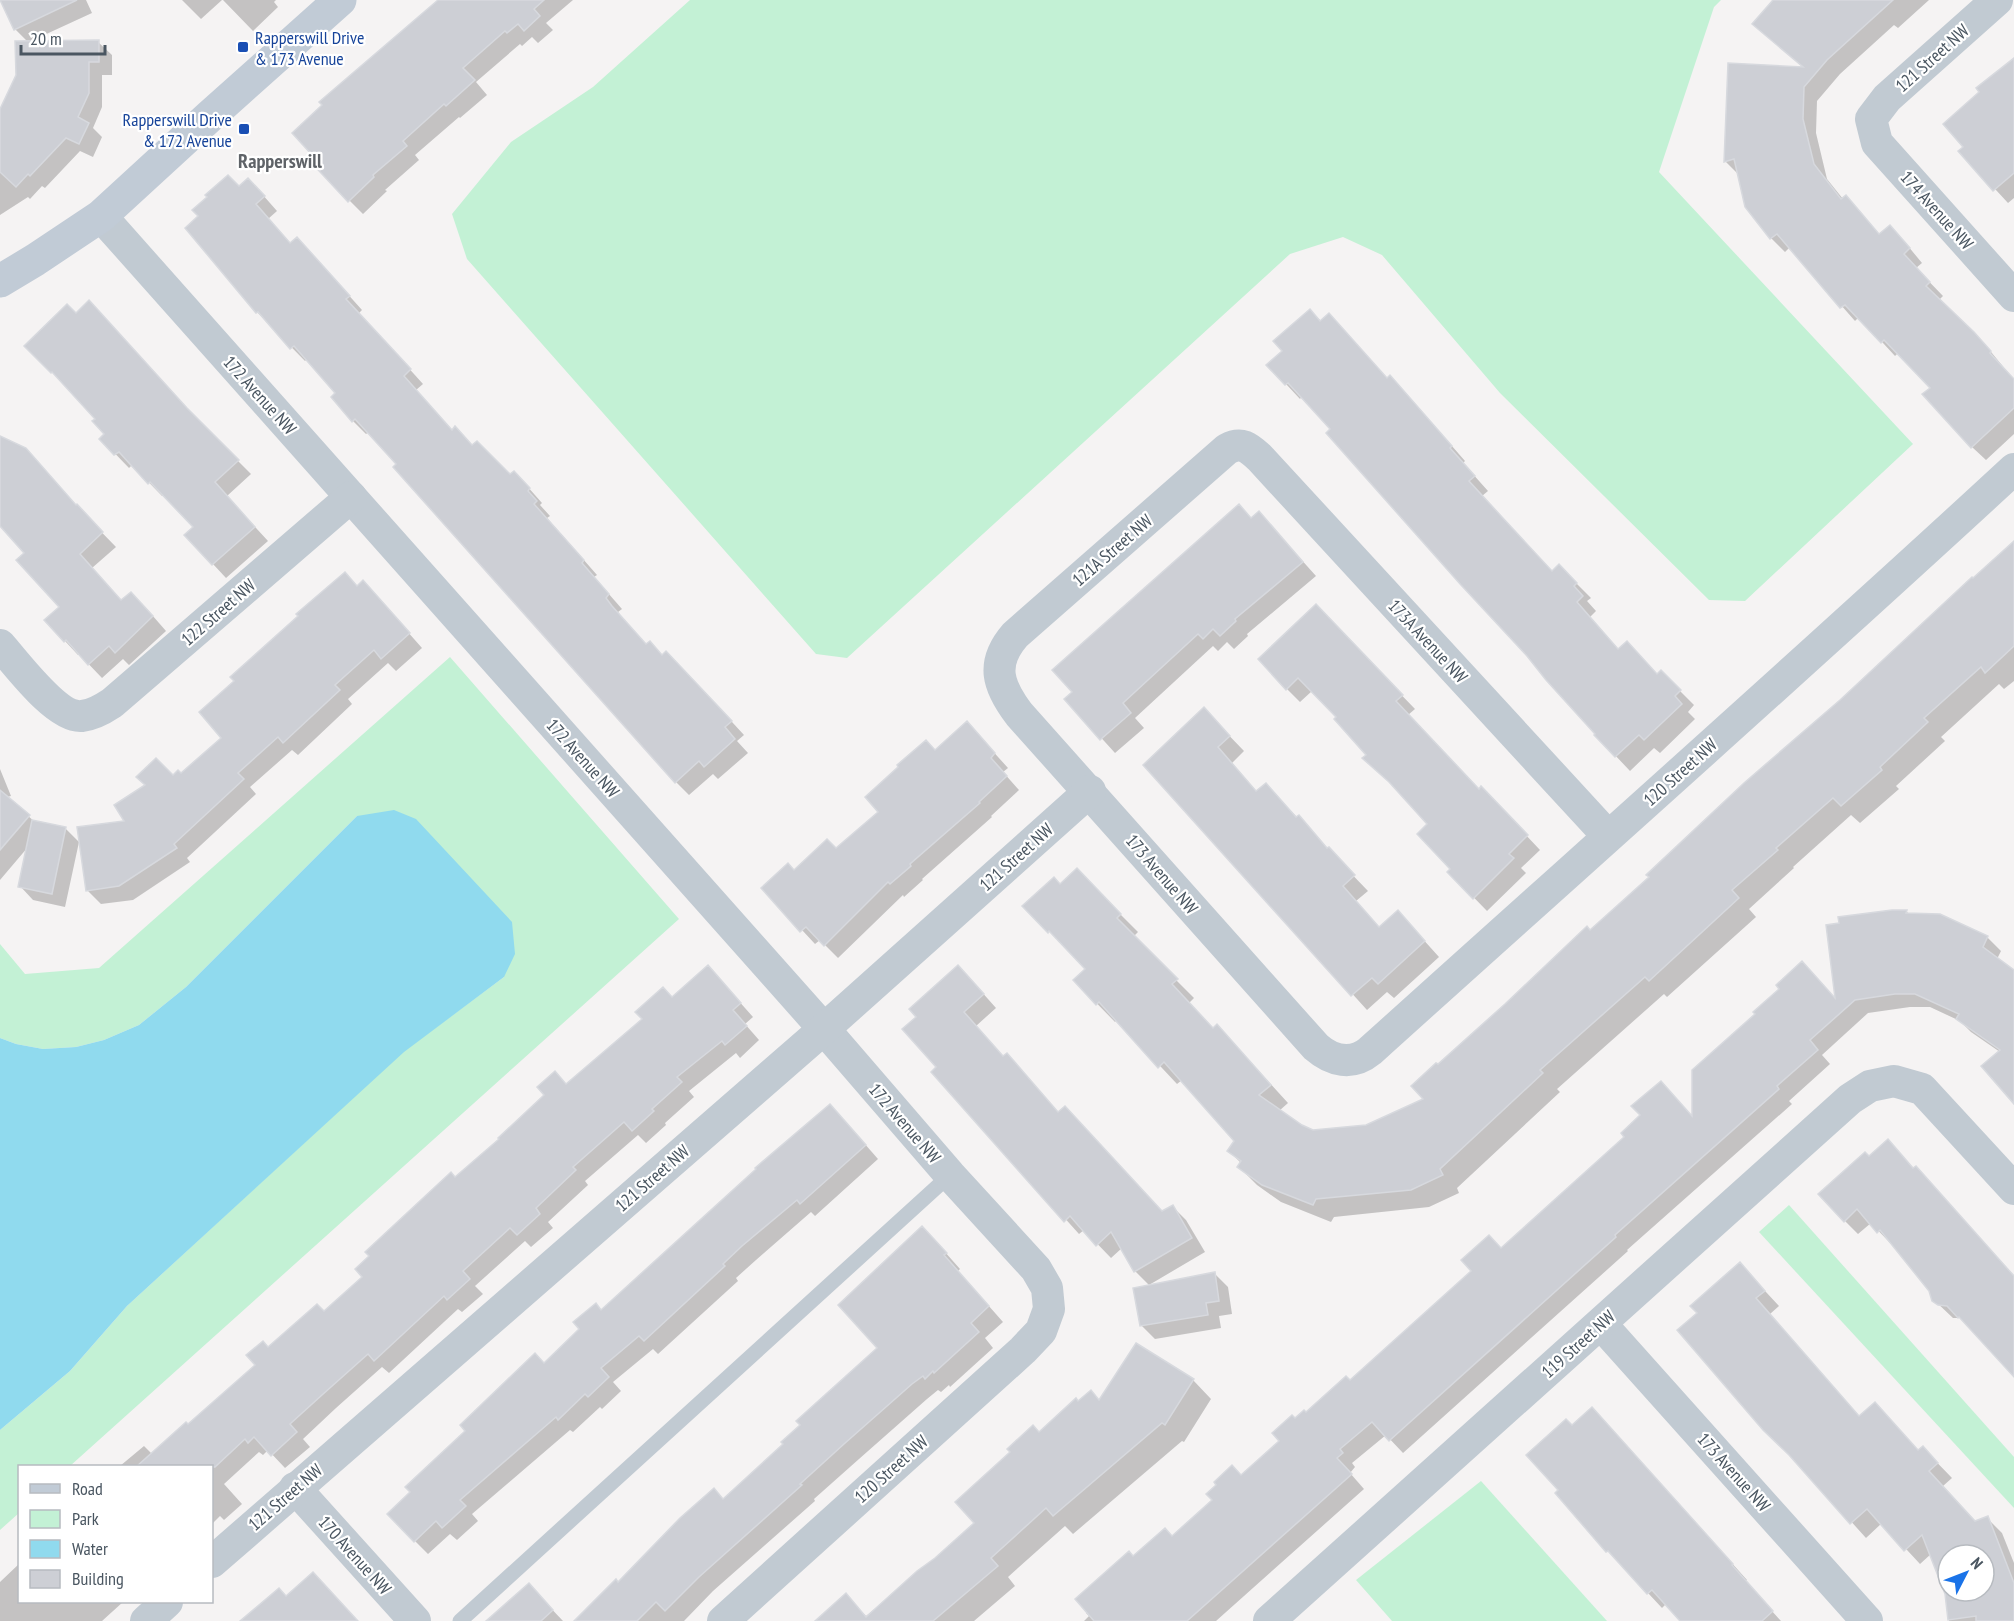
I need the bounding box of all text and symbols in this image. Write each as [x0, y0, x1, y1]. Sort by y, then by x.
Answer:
scale bar [21, 18, 105, 56]
street label: 121 Street NW [1890, 19, 1974, 97]
place label: Rapperswill Drive & 173 Avenue [255, 26, 364, 70]
text: 20 m [30, 27, 62, 50]
marker: Rapperswill Drive & 173 Avenue [236, 40, 250, 54]
place label: Rapperswill Drive & 172 Avenue [123, 108, 232, 152]
marker: Rapperswill Drive & 172 Avenue [237, 122, 251, 136]
district label: Rapperswill [238, 148, 322, 174]
street label: 174 Avenue NW [1895, 166, 1979, 254]
street label: 172 Avenue NW [218, 351, 302, 439]
street label: 121A Street NW [1067, 509, 1157, 591]
street label: 122 Street NW [176, 573, 260, 651]
street label: 173A Avenue NW [1383, 594, 1473, 688]
street label: 172 Avenue NW [541, 714, 625, 802]
street label: 120 Street NW [1638, 733, 1722, 811]
street label: 121 Street NW [974, 818, 1058, 896]
street label: 173 Avenue NW [1121, 829, 1203, 919]
street label: 172 Avenue NW [864, 1078, 946, 1168]
street label: 121 Street NW [610, 1139, 694, 1217]
street label: 119 Street NW [1536, 1305, 1620, 1383]
street label: 173 Avenue NW [1692, 1428, 1776, 1516]
street label: 120 Street NW [849, 1430, 933, 1508]
street label: 121 Street NW [243, 1458, 327, 1536]
legend [18, 1465, 213, 1603]
text: Road [72, 1477, 103, 1500]
text: Park [72, 1507, 99, 1530]
street label: 170 Avenue NW [313, 1511, 397, 1599]
text: Water [72, 1537, 108, 1560]
north arrow [1936, 1543, 1996, 1603]
text: N [1967, 1553, 1987, 1573]
text: Building [72, 1567, 124, 1590]

